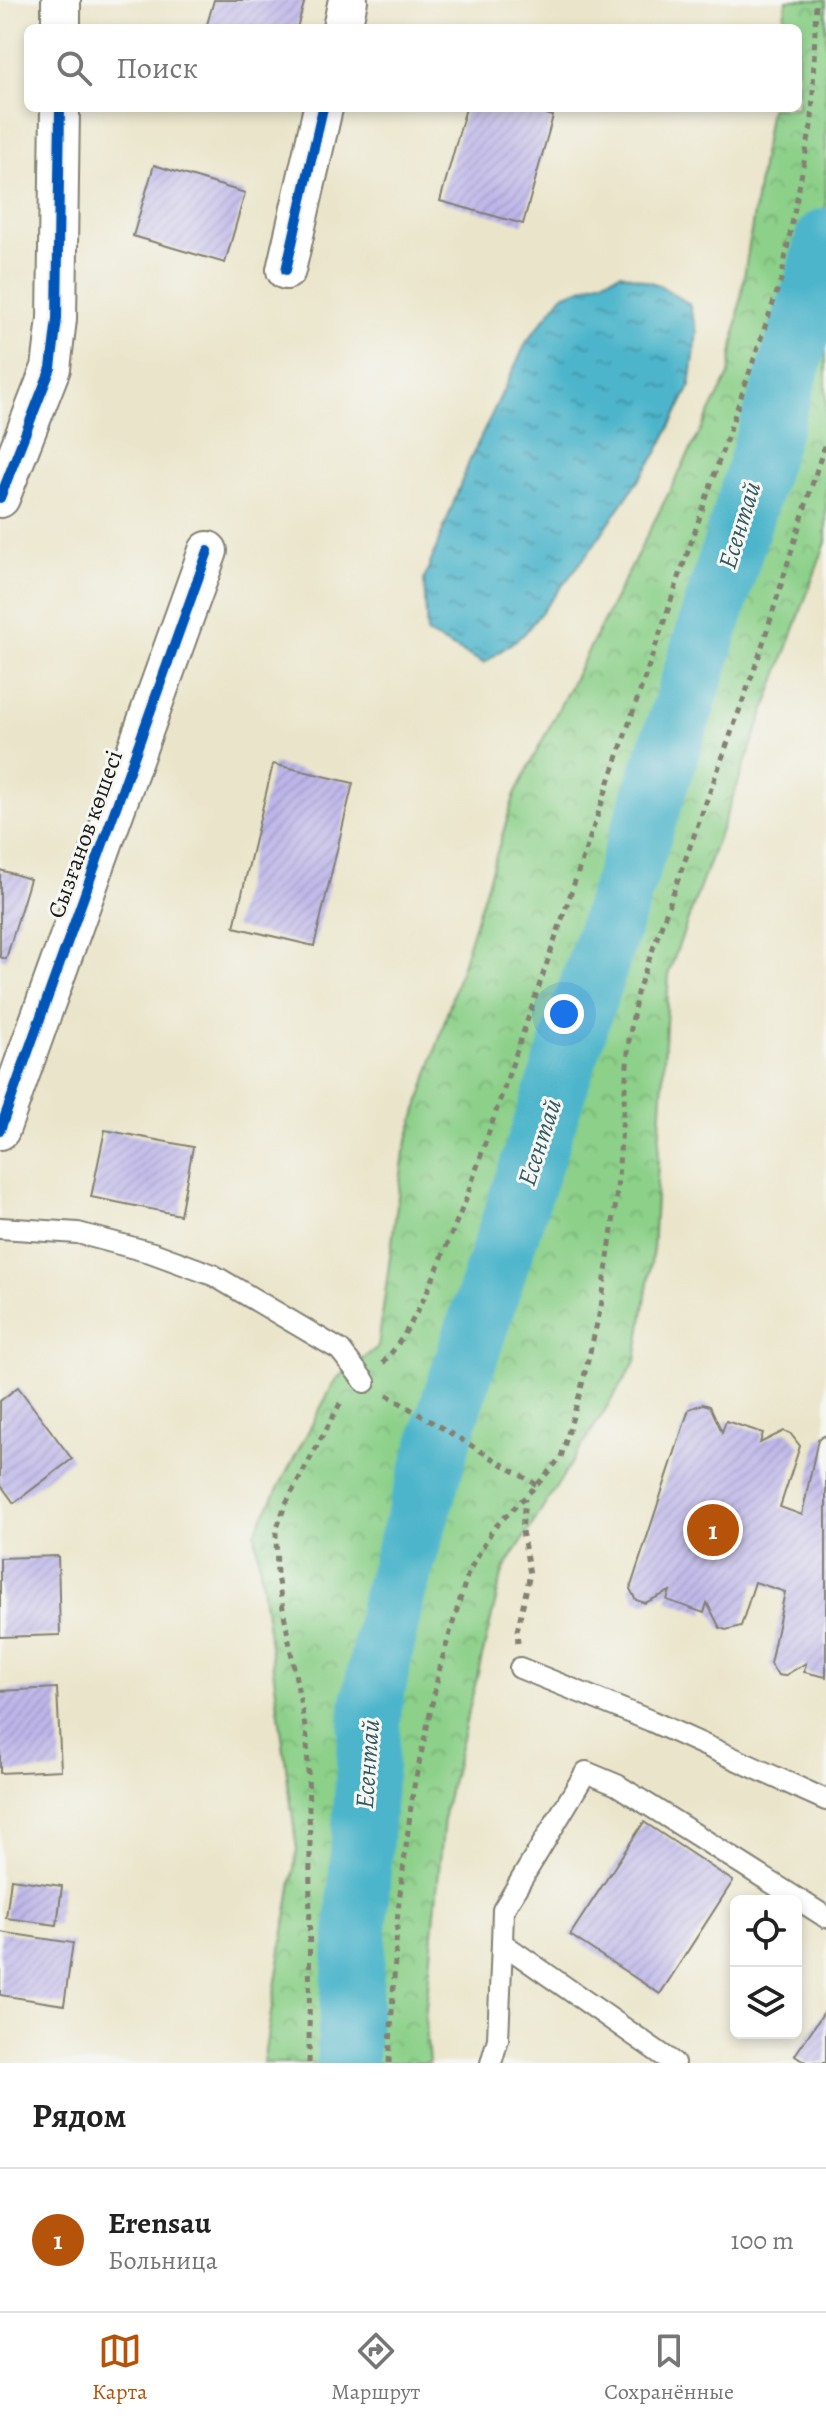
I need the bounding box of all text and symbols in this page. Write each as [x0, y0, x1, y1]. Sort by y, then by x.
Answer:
search box [24, 24, 802, 112]
icon: search [52, 46, 96, 90]
text: Поиск [116, 48, 198, 88]
water label: Есентай [710, 477, 769, 573]
street label: Сызғанов көшесі [40, 746, 130, 922]
your location [544, 994, 584, 1034]
water label: Есентай [509, 1094, 570, 1190]
pin: 1 [687, 1500, 739, 1560]
water label: Есентай [347, 1718, 388, 1810]
map controls [730, 1895, 802, 2039]
button: locate [730, 1895, 802, 1967]
button: layers [730, 1967, 802, 2039]
text: Рядом [32, 2092, 126, 2139]
text: Erensau [108, 2203, 211, 2243]
text: 1 [53, 2223, 63, 2258]
text: 100 m [731, 2223, 794, 2258]
text: Больница [108, 2243, 218, 2278]
tab: Карта [92, 2329, 147, 2407]
tab: Маршрут [331, 2329, 420, 2407]
tab: Сохранённые [604, 2329, 734, 2407]

